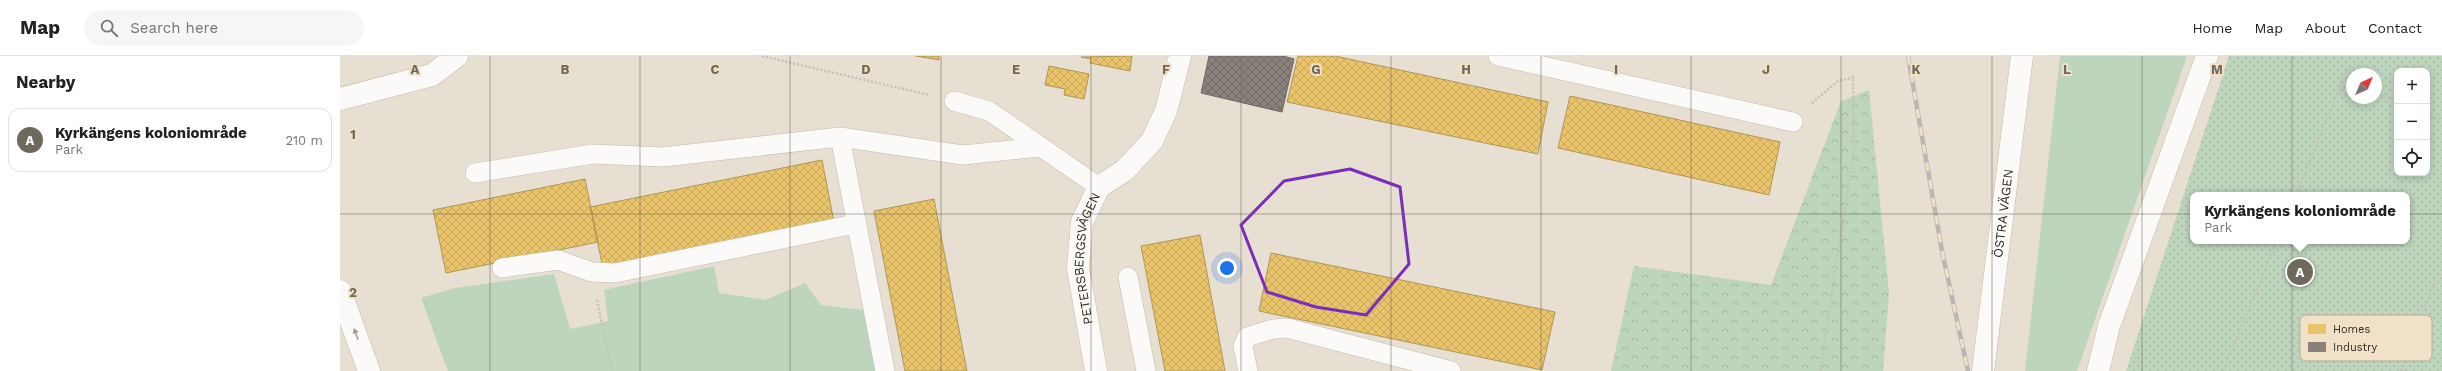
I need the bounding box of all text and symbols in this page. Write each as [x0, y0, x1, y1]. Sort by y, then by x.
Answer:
search box [84, 10, 364, 46]
text: Map [20, 16, 60, 39]
icon: search [98, 17, 120, 39]
text: Search here [130, 19, 218, 37]
text: Home [2192, 20, 2232, 36]
text: Map [2254, 20, 2283, 36]
text: About [2305, 20, 2346, 36]
text: Contact [2368, 20, 2422, 36]
text: A [411, 62, 420, 77]
text: B [561, 62, 570, 77]
text: C [711, 62, 720, 77]
text: D [861, 62, 871, 77]
text: E [1012, 62, 1020, 77]
text: F [1162, 62, 1170, 77]
text: G [1311, 62, 1321, 77]
text: H [1461, 62, 1471, 77]
text: I [1614, 62, 1618, 77]
text: J [1762, 62, 1770, 77]
text: K [1911, 62, 1921, 77]
text: L [2063, 62, 2071, 77]
text: M [2211, 62, 2223, 77]
north arrow [2346, 68, 2382, 104]
map controls [2394, 68, 2430, 176]
button: + [2394, 68, 2430, 104]
text: Nearby [16, 72, 75, 92]
button: − [2394, 104, 2430, 140]
text: Kyrkängens koloniområde [55, 124, 247, 142]
text: 1 [350, 127, 356, 142]
text: A [26, 133, 34, 148]
text: 210 m [285, 133, 323, 148]
button: locate [2394, 140, 2430, 176]
text: Park [55, 142, 83, 157]
street label: ÖSTRA VÄGEN [1990, 168, 2015, 259]
street label: PETERSBERGSVÄGEN [1071, 190, 1103, 326]
popup [2190, 192, 2410, 244]
text: Kyrkängens koloniområde [2204, 202, 2396, 220]
text: Park [2204, 220, 2232, 235]
pin: A [2287, 257, 2313, 287]
your location [1217, 258, 1237, 278]
text: 2 [349, 285, 357, 300]
legend [2300, 315, 2432, 361]
text: Homes [2333, 323, 2370, 336]
one-way arrow [353, 328, 359, 340]
text: Industry [2333, 341, 2378, 354]

